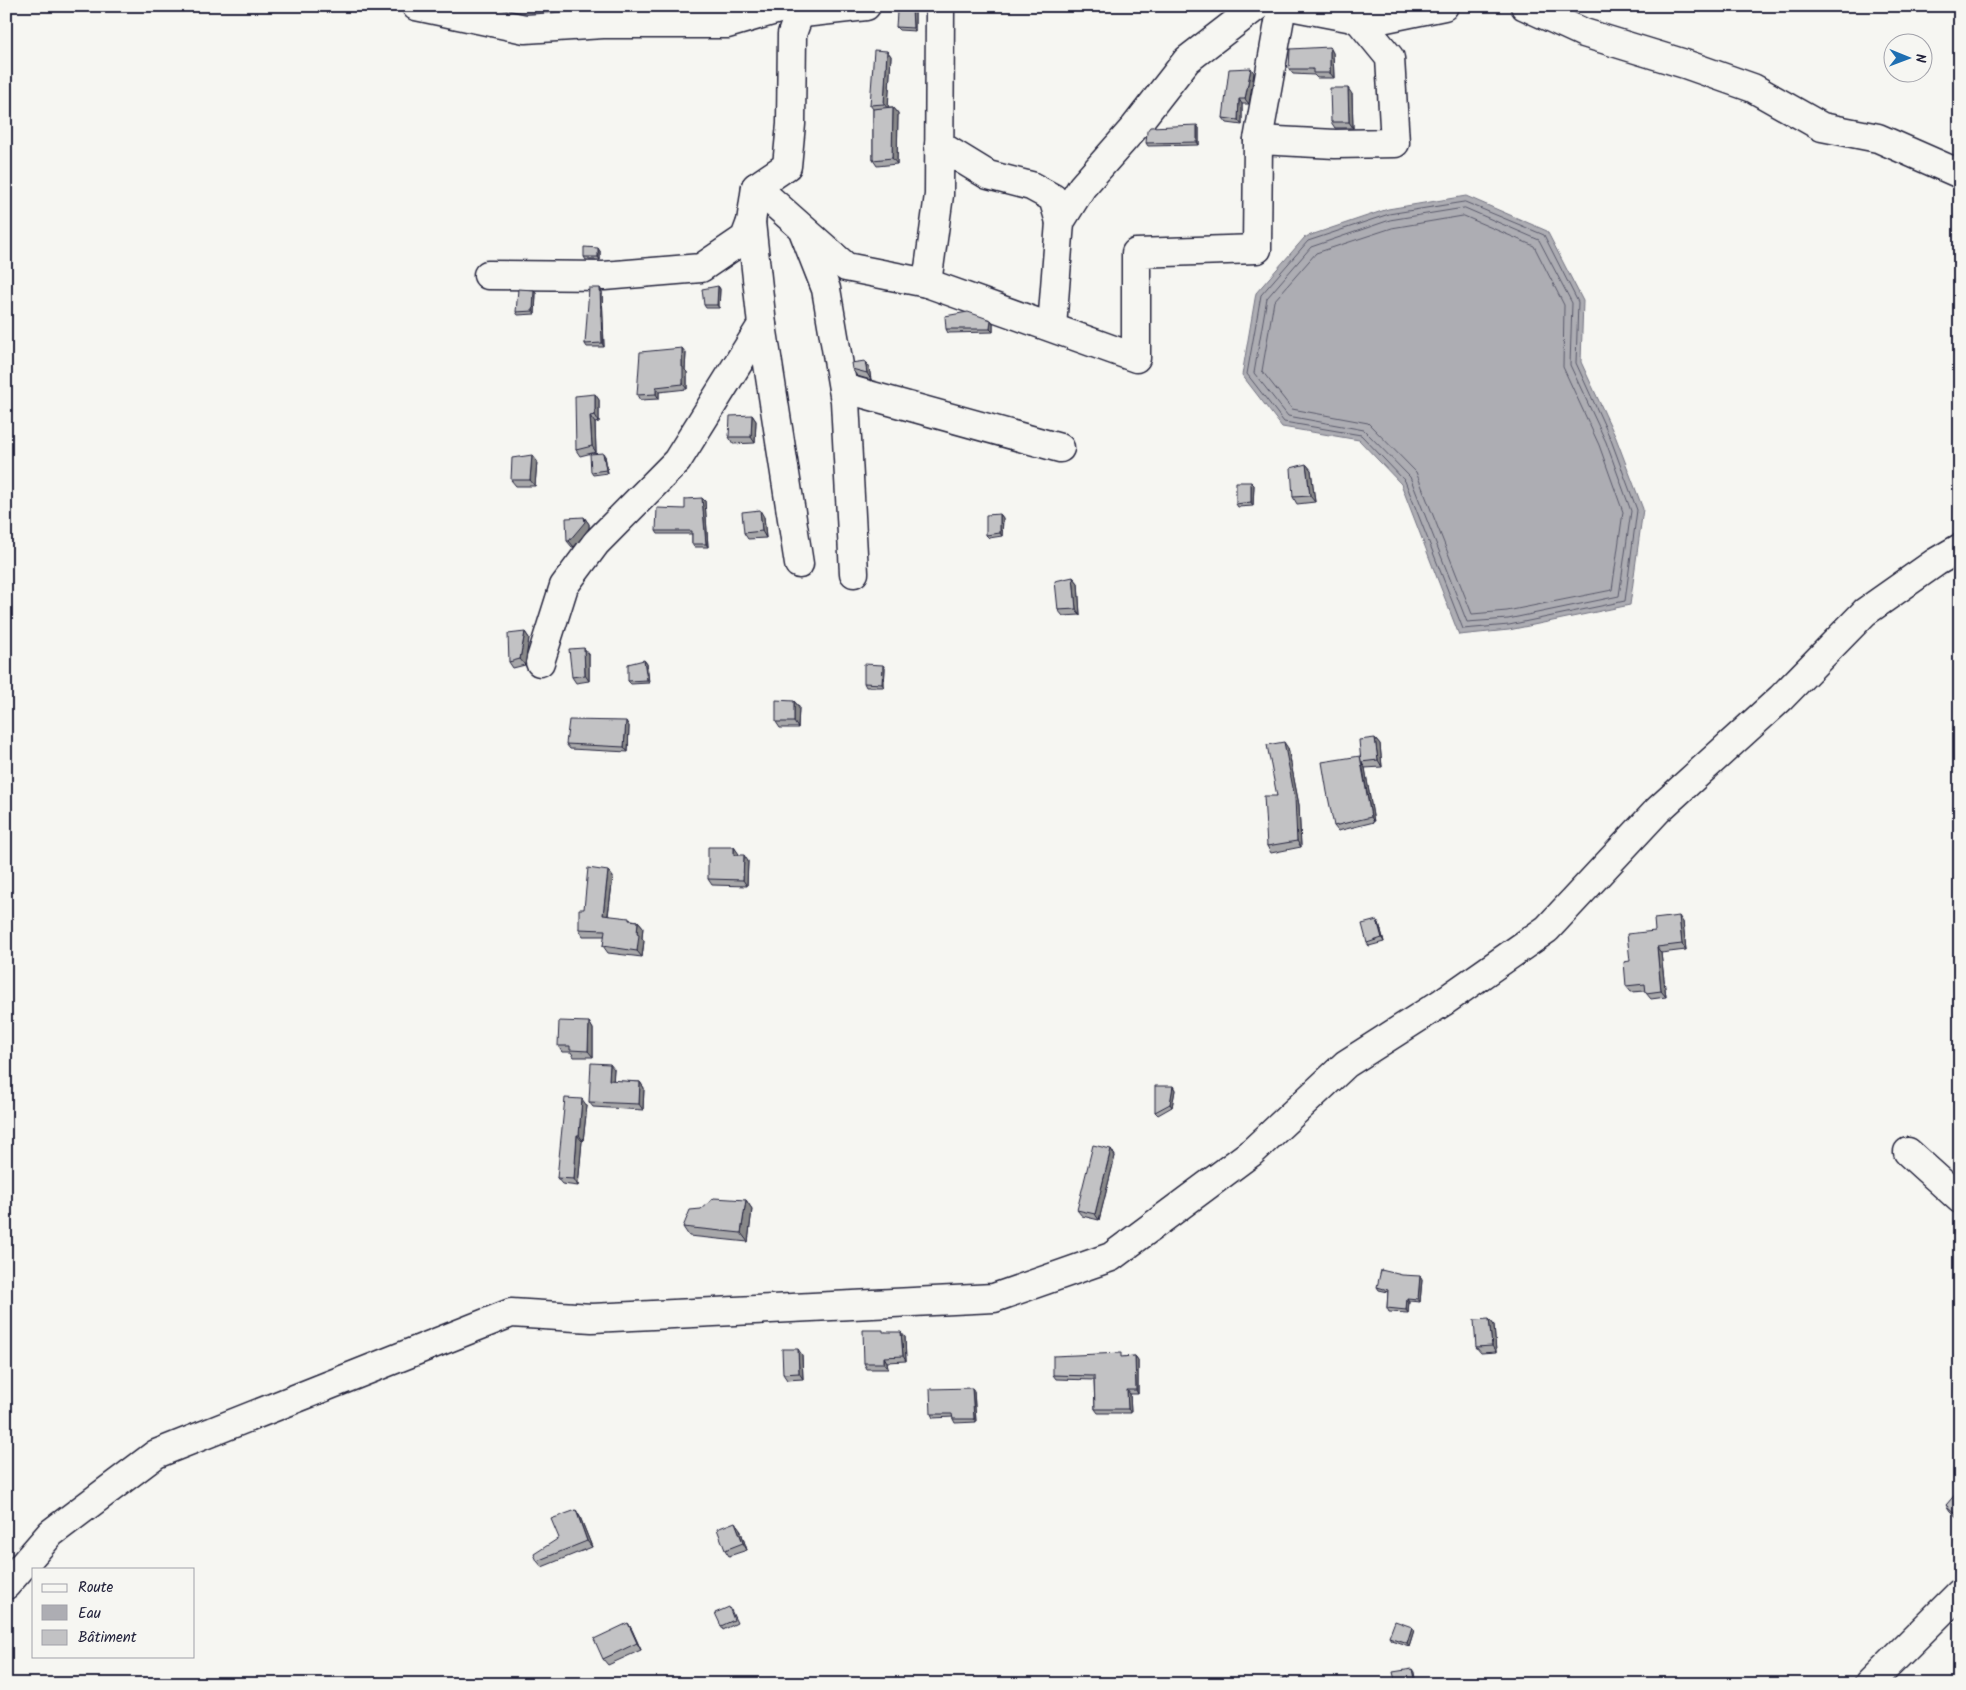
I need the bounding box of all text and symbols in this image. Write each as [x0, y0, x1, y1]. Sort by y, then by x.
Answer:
north arrow [1884, 32, 1934, 82]
text: N [1909, 54, 1931, 63]
legend [32, 1568, 195, 1658]
text: Route [78, 1576, 114, 1600]
text: Eau [78, 1602, 101, 1626]
text: Bâtiment [78, 1626, 137, 1650]

